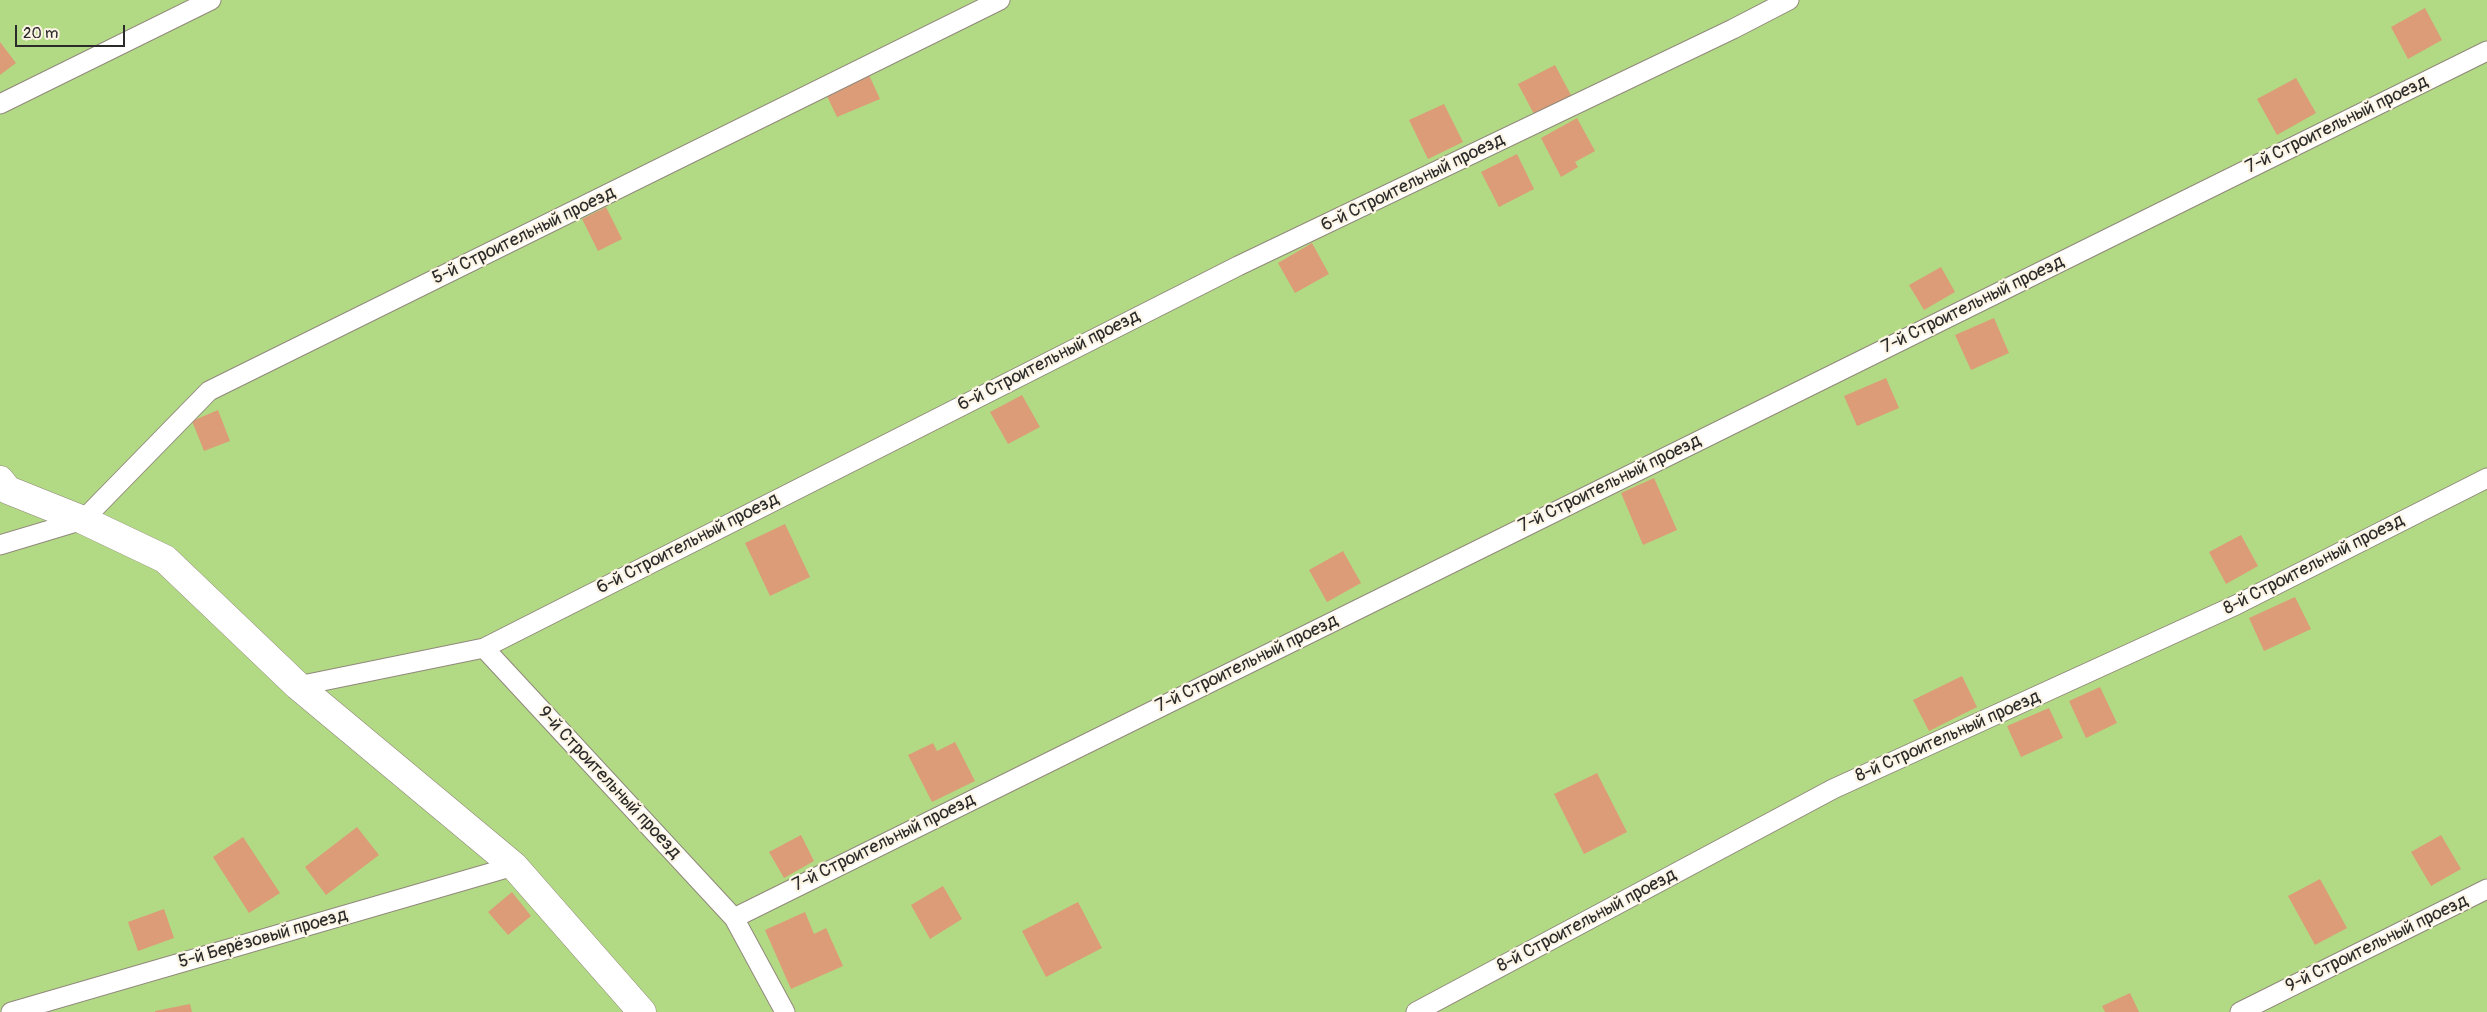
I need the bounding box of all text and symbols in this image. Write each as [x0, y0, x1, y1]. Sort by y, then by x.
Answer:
scale bar [18, 15, 128, 47]
text: 20 m [23, 24, 58, 43]
street label: 7-й Строительный проезд [2242, 71, 2432, 179]
street label: 6-й Строительный проезд [1318, 129, 1508, 237]
street label: 5-й Строительный проезд [429, 182, 619, 290]
street label: 7-й Строительный проезд [1878, 251, 2068, 359]
street label: 6-й Строительный проезд [954, 306, 1144, 416]
street label: 7-й Строительный проезд [1515, 430, 1705, 538]
street label: 6-й Строительный проезд [593, 489, 783, 599]
street label: 8-й Строительный проезд [2220, 510, 2408, 620]
street label: 7-й Строительный проезд [1152, 610, 1342, 718]
street label: 8-й Строительный проезд [1852, 686, 2044, 788]
street label: 9-й Строительный проезд [533, 702, 685, 864]
street label: 7-й Строительный проезд [789, 789, 979, 897]
street label: 8-й Строительный проезд [1494, 865, 1680, 977]
street label: 9-й Строительный проезд [2282, 890, 2472, 998]
street label: 5-й Берёзовый проезд [176, 905, 350, 973]

